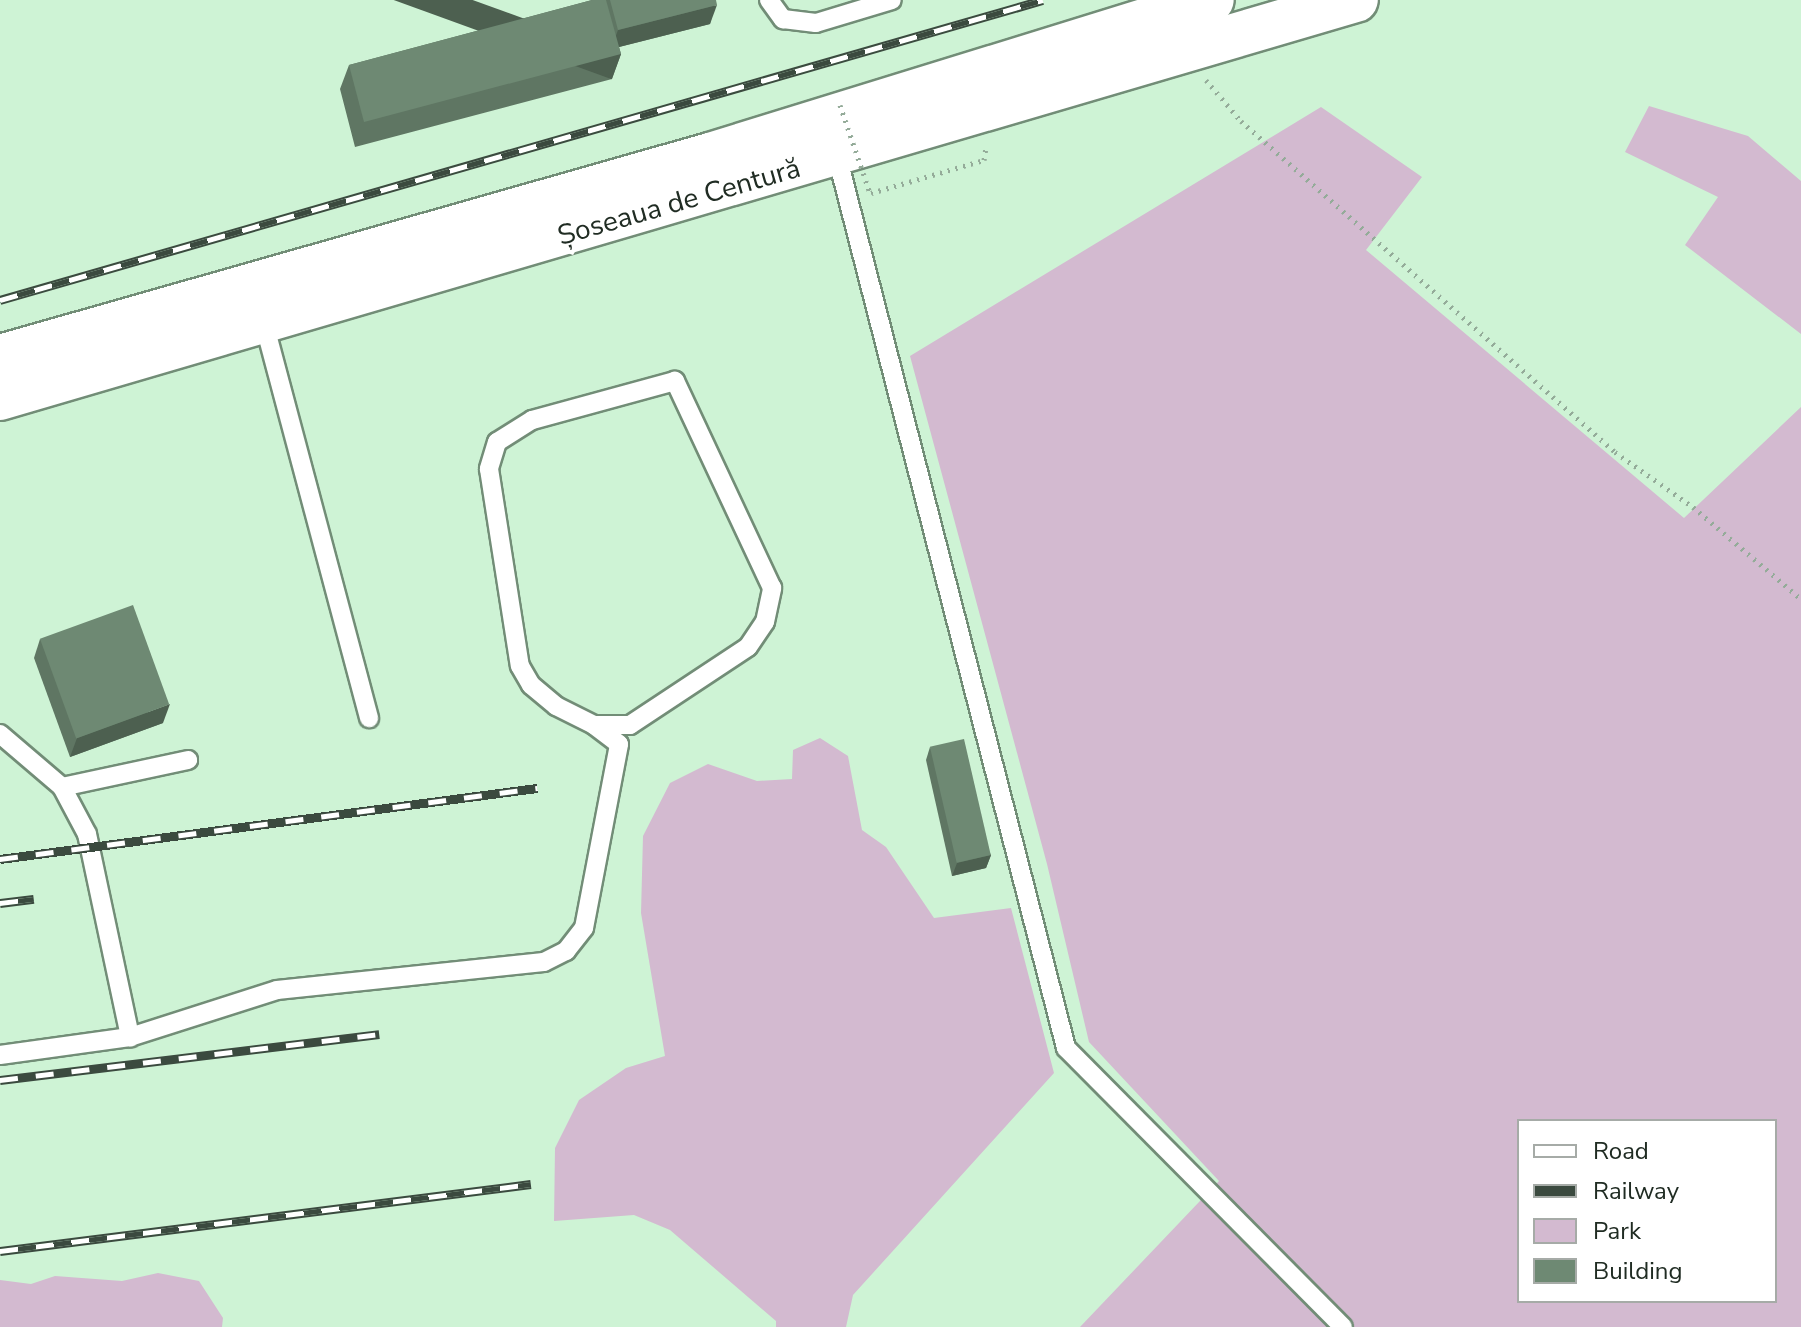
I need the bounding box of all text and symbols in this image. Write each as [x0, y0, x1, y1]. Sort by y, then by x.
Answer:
street label: Șoseaua de Centură [554, 151, 804, 253]
legend [1517, 1119, 1777, 1303]
text: Road [1593, 1135, 1649, 1167]
text: Railway [1593, 1175, 1679, 1207]
text: Park [1593, 1215, 1641, 1247]
text: Building [1593, 1255, 1683, 1287]

